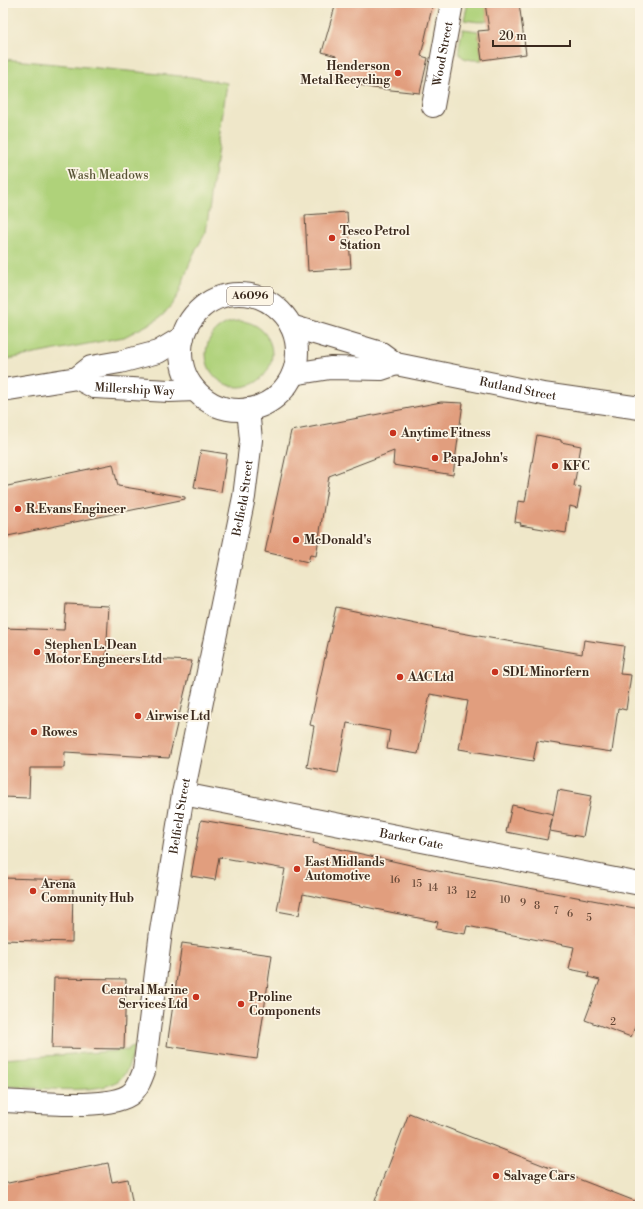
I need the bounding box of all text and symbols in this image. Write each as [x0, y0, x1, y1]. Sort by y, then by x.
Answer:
street label: Wood Street [429, 20, 456, 88]
scale bar [493, 22, 570, 48]
text: 20 m [499, 29, 527, 44]
place label: Henderson Metal Recycling [300, 59, 391, 88]
marker: Henderson Metal Recycling [393, 68, 403, 78]
park label: Wash Meadows [67, 168, 148, 183]
place label: Tesco Petrol Station [340, 224, 410, 253]
marker: Tesco Petrol Station [327, 233, 337, 243]
road number: A6096 [227, 287, 273, 305]
street label: Rutland Street [478, 374, 558, 403]
street label: Millership Way [94, 380, 175, 399]
place label: Anytime Fitness [400, 426, 491, 441]
marker: Anytime Fitness [388, 428, 398, 438]
place label: Papa John's [443, 451, 508, 466]
marker: Papa John's [430, 453, 440, 463]
street label: Belfield Street [228, 458, 256, 538]
place label: KFC [563, 459, 590, 474]
marker: KFC [550, 461, 560, 471]
place label: R.Evans Engineer [26, 502, 126, 517]
marker: R.Evans Engineer [13, 504, 23, 514]
place label: McDonald's [304, 533, 371, 548]
marker: McDonald's [291, 535, 301, 545]
place label: Stephen L. Dean Motor Engineers Ltd [45, 638, 163, 667]
marker: Stephen L. Dean Motor Engineers Ltd [32, 647, 42, 657]
place label: SDL Minorfern [503, 665, 590, 680]
marker: SDL Minorfern [490, 667, 500, 677]
place label: AAC Ltd [407, 670, 455, 685]
marker: AAC Ltd [395, 672, 405, 682]
place label: Airwise Ltd [145, 709, 211, 724]
marker: Airwise Ltd [133, 711, 143, 721]
place label: Rowes [42, 725, 77, 740]
marker: Rowes [29, 727, 39, 737]
street label: Belfield Street [166, 776, 194, 856]
street label: Barker Gate [377, 825, 445, 853]
place label: East Midlands Automotive [304, 855, 384, 884]
marker: East Midlands Automotive [292, 864, 302, 874]
house number: 16 [390, 874, 400, 886]
place label: Arena Community Hub [40, 877, 134, 906]
house number: 15 [412, 878, 422, 890]
house number: 14 [428, 882, 438, 894]
house number: 13 [447, 885, 457, 897]
marker: Arena Community Hub [28, 886, 38, 896]
house number: 12 [466, 889, 476, 901]
house number: 10 [500, 894, 511, 906]
house number: 9 [520, 897, 526, 909]
house number: 8 [534, 900, 540, 912]
house number: 7 [553, 905, 559, 917]
house number: 6 [567, 908, 573, 920]
house number: 5 [586, 912, 592, 924]
place label: Central Marine Services Ltd [102, 983, 189, 1012]
place label: Proline Components [249, 990, 321, 1019]
marker: Central Marine Services Ltd [191, 992, 201, 1002]
marker: Proline Components [236, 999, 246, 1009]
house number: 2 [610, 1016, 616, 1028]
place label: Salvage Cars [504, 1169, 575, 1184]
marker: Salvage Cars [491, 1171, 501, 1181]

